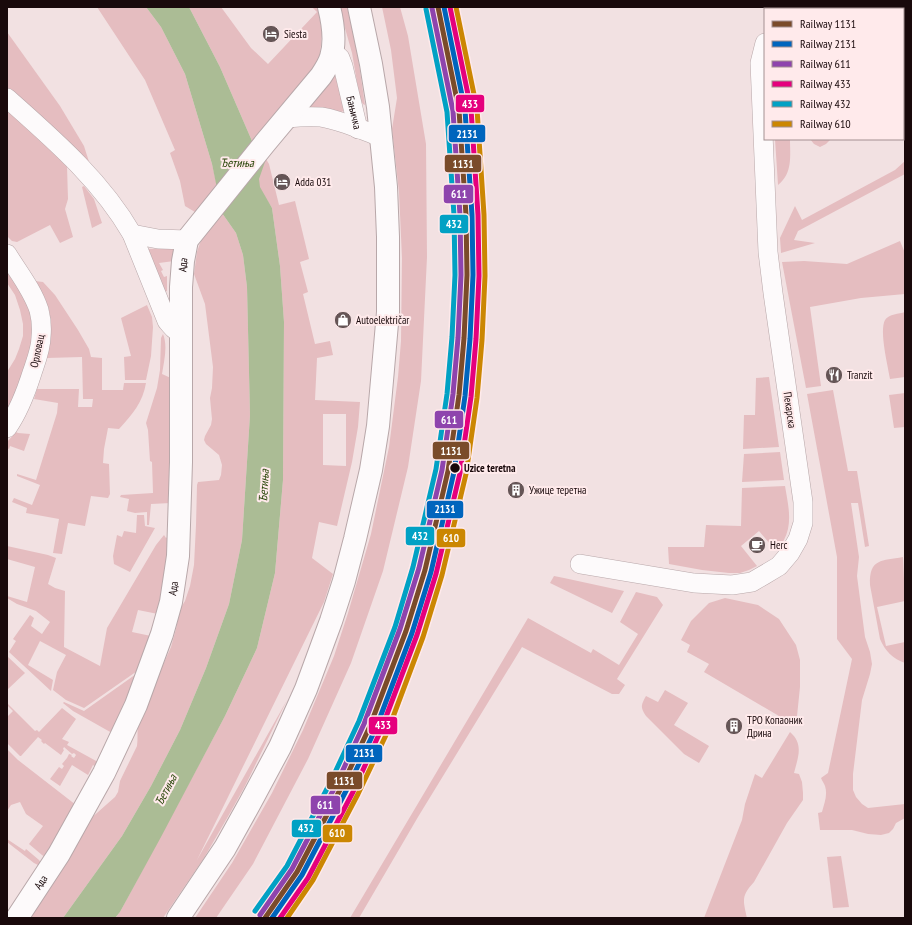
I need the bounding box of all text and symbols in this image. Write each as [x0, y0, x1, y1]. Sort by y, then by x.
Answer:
legend [764, 8, 904, 140]
text: Railway 1131 [800, 16, 856, 31]
hotel icon: Siesta [261, 24, 281, 44]
place label: Siesta [284, 27, 307, 41]
text: Railway 2131 [800, 36, 856, 51]
text: Railway 611 [800, 56, 851, 71]
text: Railway 433 [800, 76, 851, 91]
street label: Бањичка [343, 94, 365, 131]
line badge: 433 [455, 94, 485, 113]
text: Railway 432 [800, 96, 851, 111]
text: 433 [462, 97, 478, 111]
text: Railway 610 [800, 116, 851, 131]
line badge: 2131 [448, 124, 486, 143]
text: 2131 [456, 127, 478, 141]
line badge: 1131 [444, 154, 482, 173]
water label: Ђетиња [220, 155, 255, 170]
text: 1131 [452, 157, 474, 171]
hotel icon: Adda 031 [272, 172, 292, 192]
place label: Adda 031 [295, 175, 331, 189]
line badge: 611 [443, 184, 474, 204]
text: 611 [451, 187, 467, 201]
line badge: 432 [439, 214, 469, 234]
text: 432 [446, 217, 462, 231]
street label: Ада [175, 256, 190, 273]
shop icon: Autoelektričar [333, 310, 353, 330]
place label: Autoelektričar [356, 313, 409, 327]
street label: Орловац [27, 333, 47, 369]
restaurant icon: Tranzit [824, 365, 844, 385]
place label: Tranzit [847, 368, 873, 382]
street label: Пекарска [781, 391, 799, 429]
line badge: 611 [434, 410, 464, 429]
text: 611 [441, 413, 457, 427]
line badge: 1131 [432, 441, 470, 460]
text: 1131 [440, 444, 462, 458]
marker: Uzice teretna [448, 461, 462, 475]
place label: Uzice teretna [464, 461, 516, 475]
water label: Ђетиња [255, 468, 272, 503]
building icon: Ужице теретна [506, 480, 526, 500]
place label: Ужице теретна [529, 483, 586, 497]
line badge: 2131 [426, 500, 464, 519]
text: 2131 [434, 502, 456, 516]
line badge: 432 [405, 526, 435, 546]
line badge: 610 [436, 528, 466, 548]
text: 432 [412, 529, 428, 543]
text: 610 [443, 531, 459, 545]
cafe icon: Herc [747, 535, 767, 555]
place label: Herc [770, 538, 787, 552]
street label: Ада [165, 580, 181, 597]
place label: ТРО Копаоник Дрина [747, 713, 803, 740]
line badge: 433 [368, 716, 398, 735]
building icon: ТРО Копаоник Дрина [724, 716, 744, 736]
text: 433 [375, 718, 391, 732]
line badge: 2131 [345, 744, 383, 763]
text: 2131 [353, 746, 375, 760]
water label: Ђетиња [151, 770, 181, 808]
line badge: 1131 [326, 771, 363, 790]
text: 1131 [333, 774, 355, 788]
line badge: 611 [310, 795, 341, 815]
text: 611 [317, 798, 333, 812]
line badge: 432 [291, 819, 322, 838]
text: 432 [298, 821, 314, 835]
line badge: 610 [322, 824, 353, 843]
text: 610 [329, 826, 345, 840]
street label: Ада [31, 872, 50, 892]

